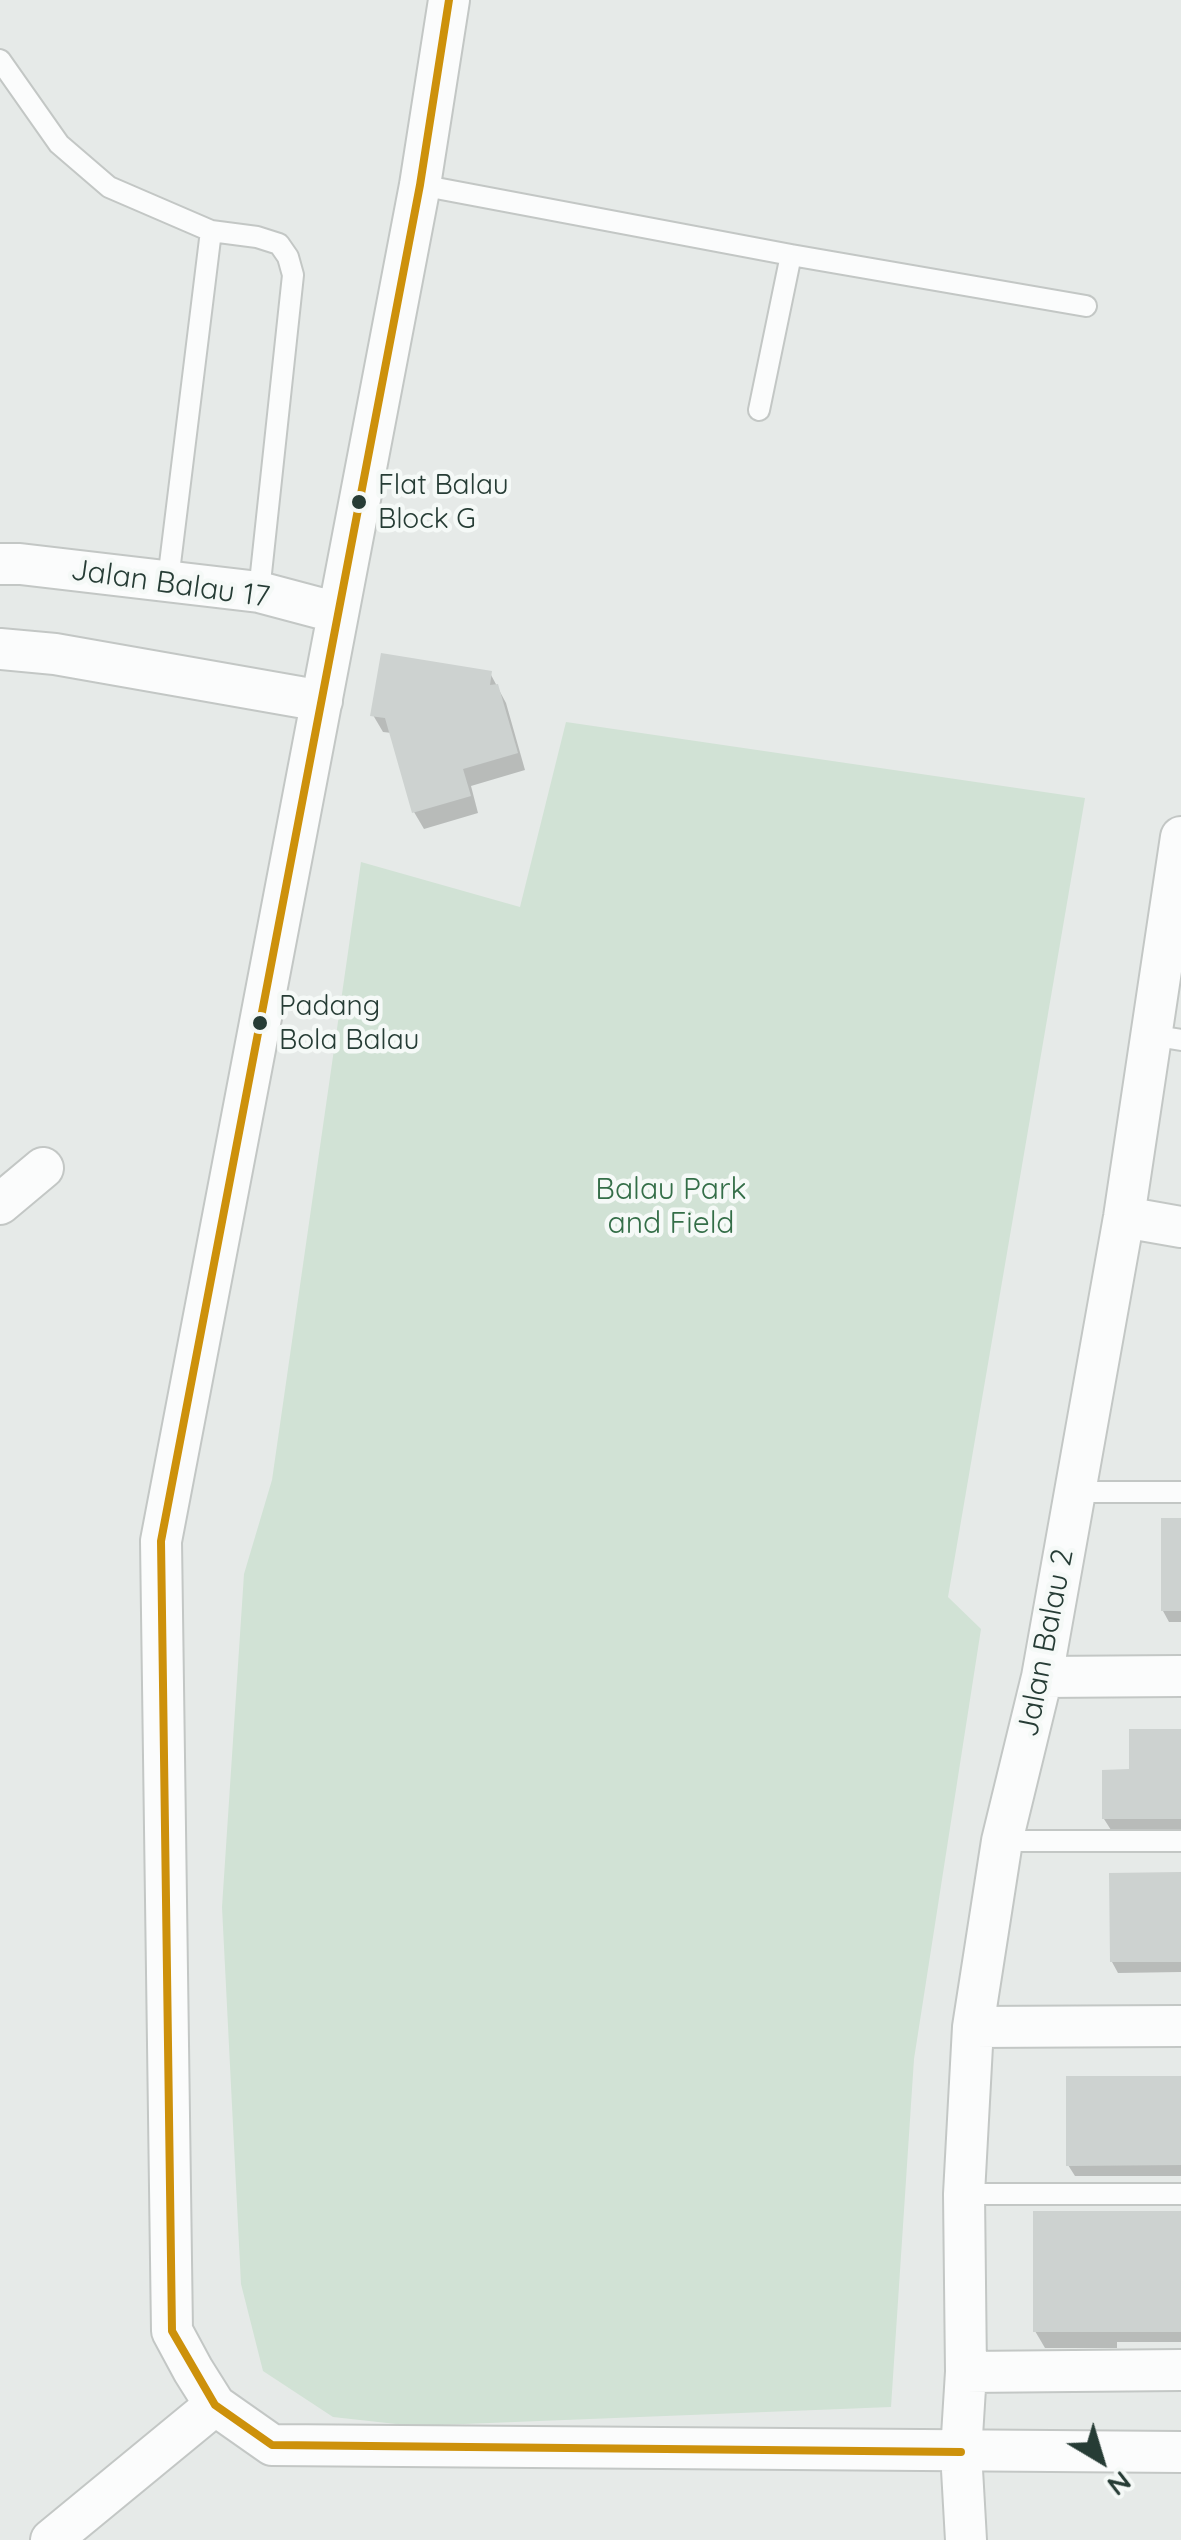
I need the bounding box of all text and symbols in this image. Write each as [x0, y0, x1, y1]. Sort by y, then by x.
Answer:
place label: Flat Balau Block G [378, 469, 509, 535]
marker: Flat Balau Block G [349, 492, 369, 512]
street label: Jalan Balau 17 [68, 552, 272, 616]
place label: Padang Bola Balau [279, 990, 419, 1056]
marker: Padang Bola Balau [250, 1013, 270, 1033]
park label: Balau Park and Field [595, 1172, 747, 1242]
street label: Jalan Balau 2 [1010, 1546, 1082, 1740]
north arrow [1051, 2410, 1151, 2510]
text: N [1101, 2464, 1139, 2504]

